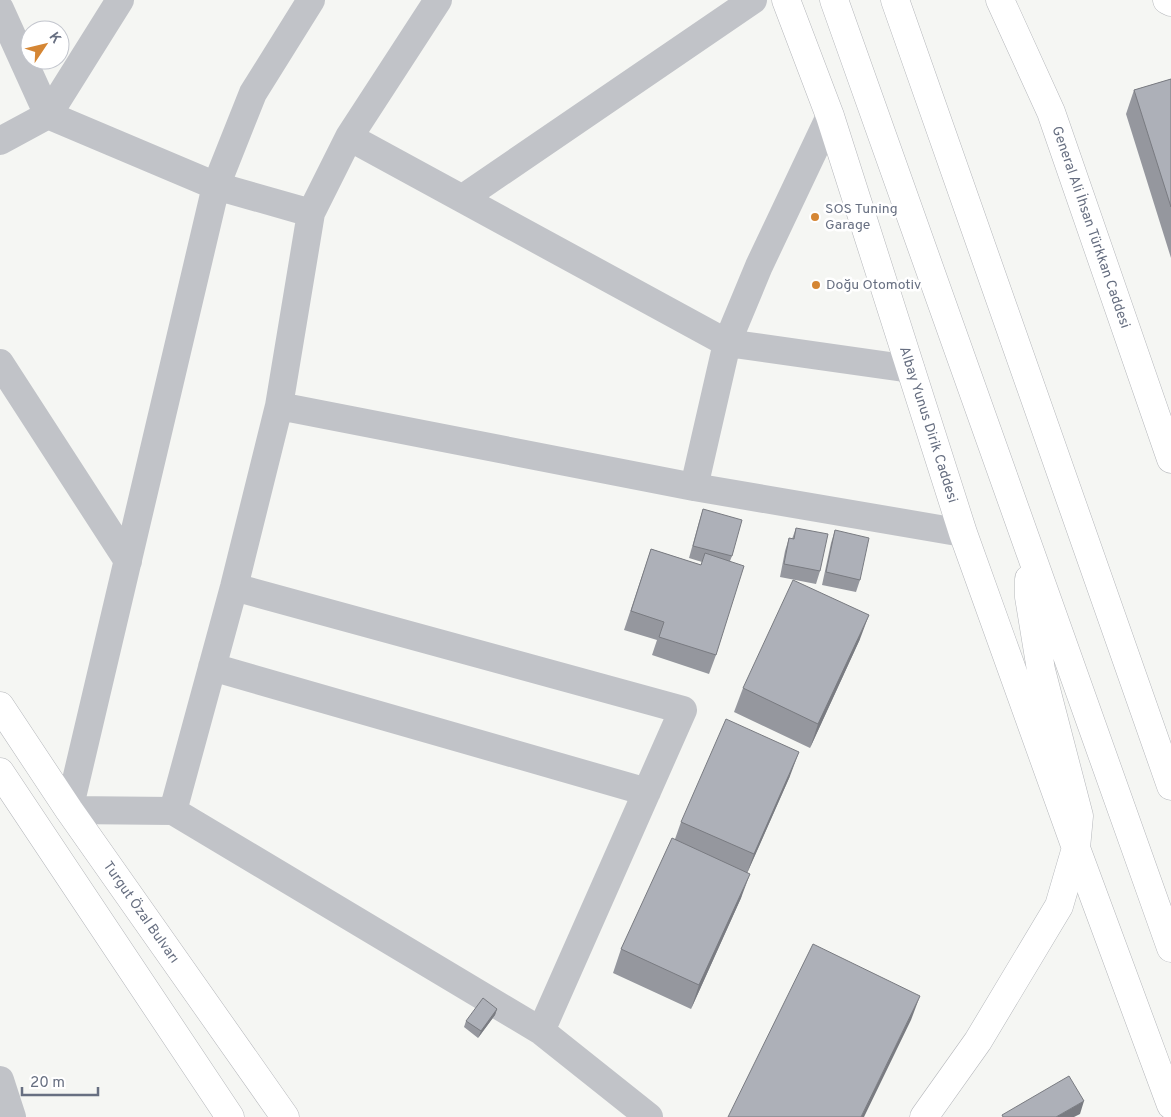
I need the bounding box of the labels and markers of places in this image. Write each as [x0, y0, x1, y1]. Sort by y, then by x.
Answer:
place label: SOS Tuning Garage [825, 201, 898, 234]
marker: SOS Tuning Garage [809, 211, 821, 223]
place label: Doğu Otomotiv [826, 277, 921, 294]
marker: Doğu Otomotiv [810, 279, 822, 291]

